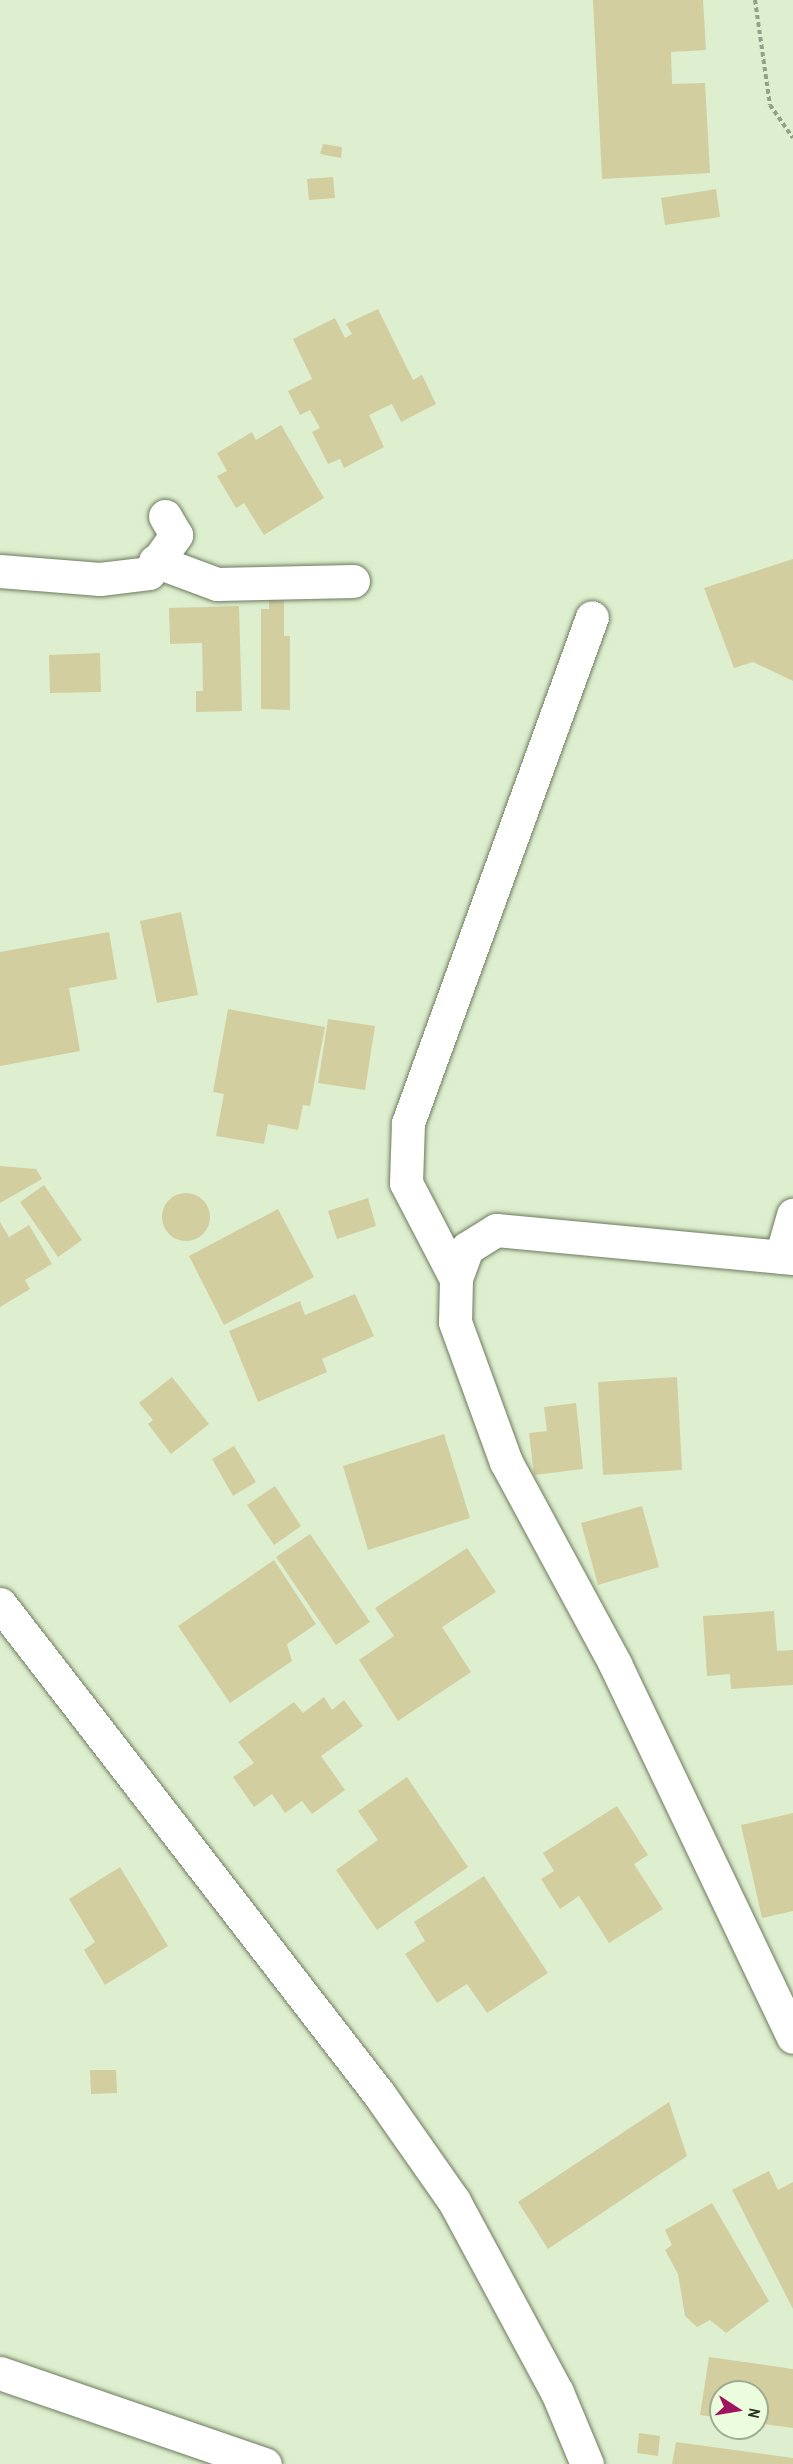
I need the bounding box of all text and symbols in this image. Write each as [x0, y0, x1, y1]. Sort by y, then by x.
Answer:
north arrow [709, 2380, 769, 2440]
text: N [743, 2406, 766, 2420]

